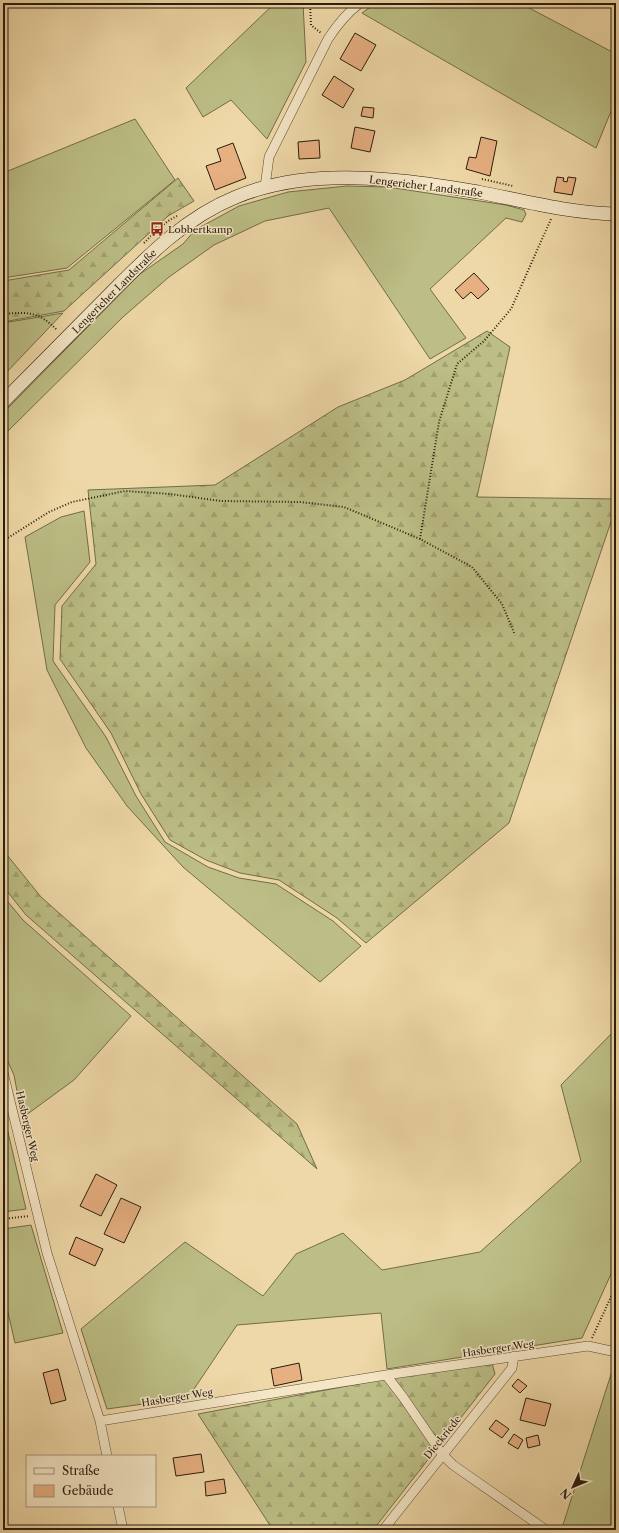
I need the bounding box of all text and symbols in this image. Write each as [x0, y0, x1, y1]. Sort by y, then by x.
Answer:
street label: Lengericher Landstraße [368, 173, 484, 200]
bus stop icon: Lobbertkamp [149, 221, 165, 237]
place label: Lobbertkamp [168, 223, 232, 236]
street label: Lengericher Landstraße [69, 246, 160, 336]
street label: Hasberger Weg [13, 1090, 42, 1163]
street label: Hasberger Weg [461, 1337, 535, 1360]
street label: Hasberger Weg [140, 1385, 214, 1410]
street label: Dieckriede [421, 1413, 464, 1462]
legend [26, 1455, 156, 1507]
text: Straße [62, 1463, 100, 1478]
north arrow [553, 1467, 593, 1507]
text: Gebäude [62, 1483, 114, 1498]
text: N [557, 1485, 574, 1502]

